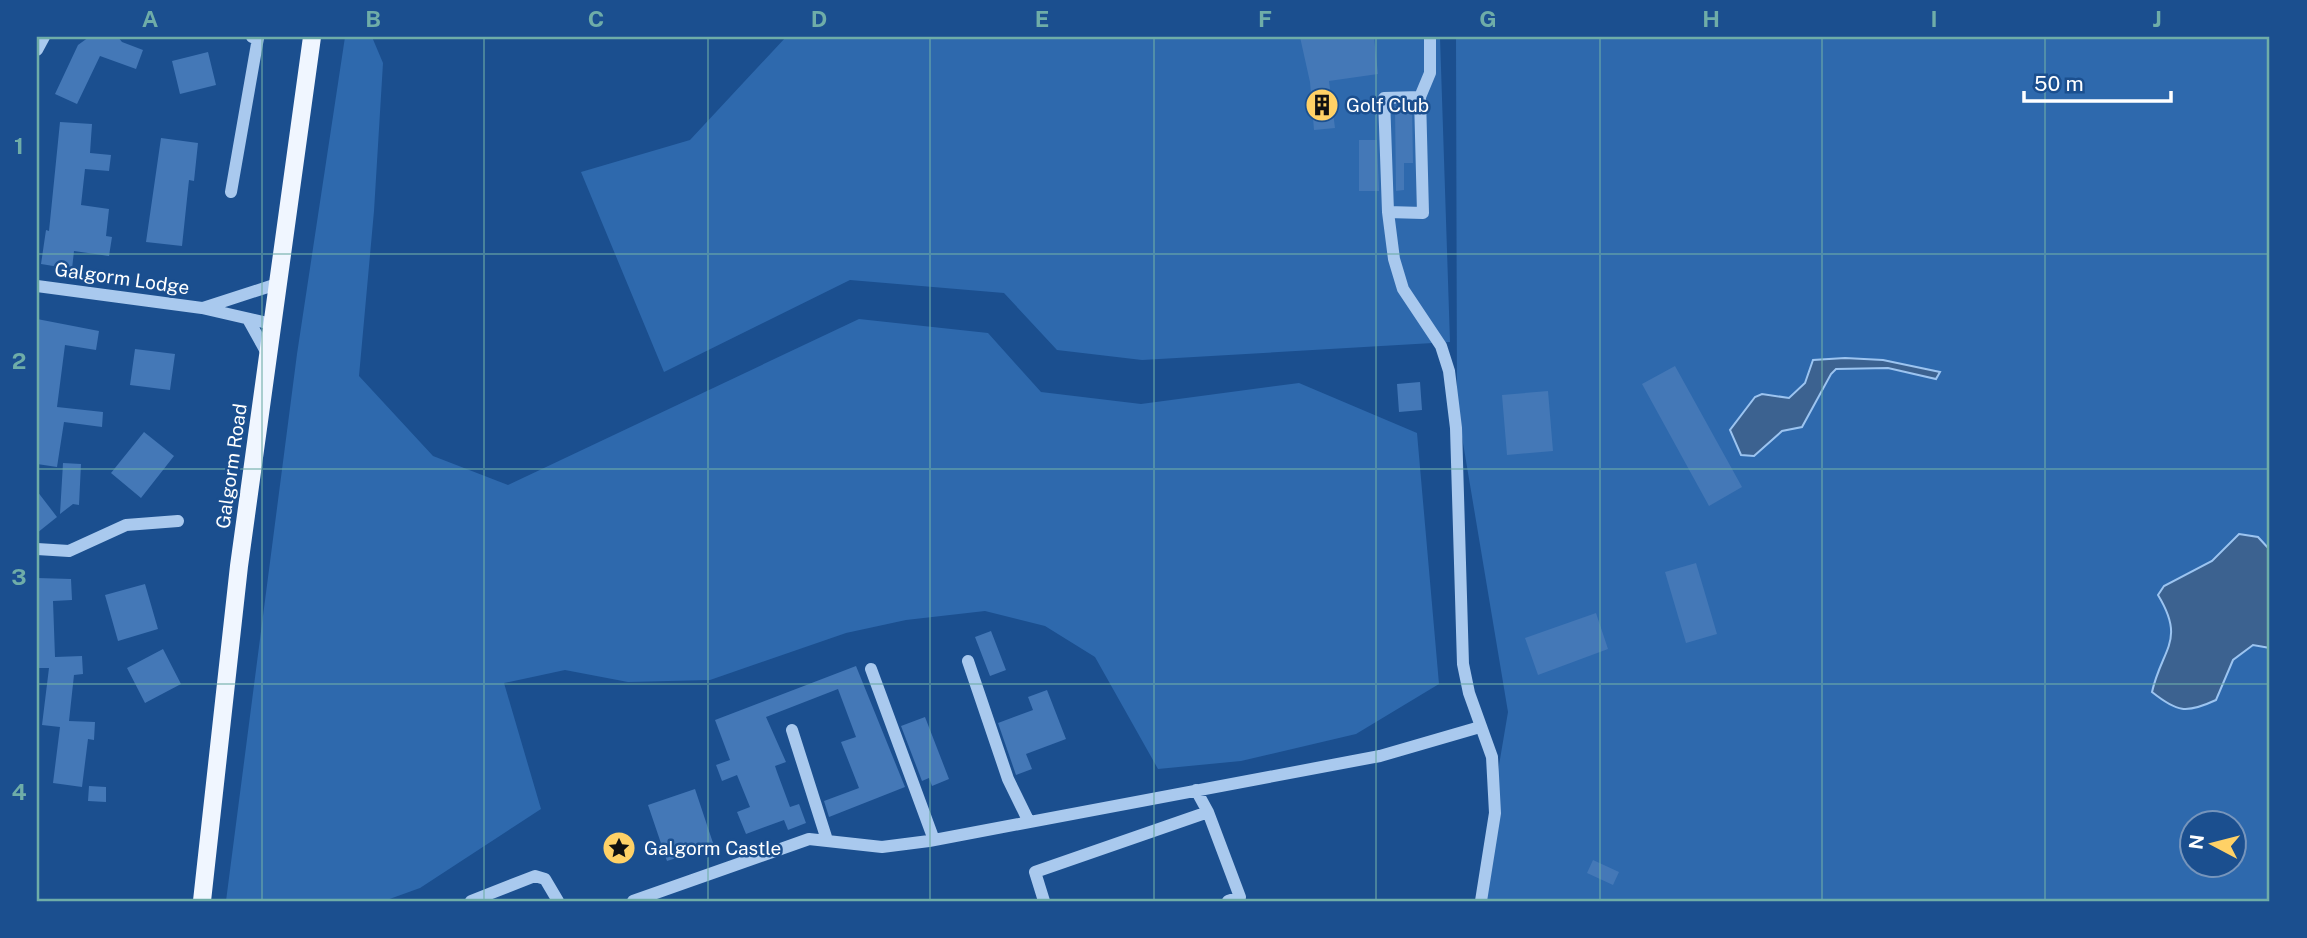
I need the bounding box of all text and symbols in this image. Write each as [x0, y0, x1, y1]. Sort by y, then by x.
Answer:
text: A [142, 5, 159, 32]
text: B [365, 5, 381, 32]
text: C [588, 5, 604, 32]
text: D [811, 5, 827, 32]
text: E [1035, 5, 1049, 32]
text: F [1258, 5, 1272, 32]
text: G [1479, 5, 1497, 32]
text: H [1702, 5, 1720, 32]
text: I [1930, 5, 1938, 32]
text: J [2152, 5, 2162, 32]
scale bar [2024, 60, 2170, 104]
text: 50 m [2034, 71, 2084, 96]
building icon: Golf Club [1303, 86, 1341, 124]
place label: Golf Club [1346, 94, 1429, 116]
text: 1 [14, 132, 24, 159]
street label: Galgorm Lodge [53, 258, 191, 298]
text: 2 [12, 347, 26, 374]
street label: Galgorm Road [211, 402, 251, 530]
text: 3 [11, 563, 27, 590]
text: 4 [11, 778, 27, 805]
north arrow [2178, 808, 2248, 878]
place icon: Galgorm Castle [600, 829, 638, 867]
text: N [2184, 833, 2208, 851]
place label: Galgorm Castle [644, 837, 781, 859]

